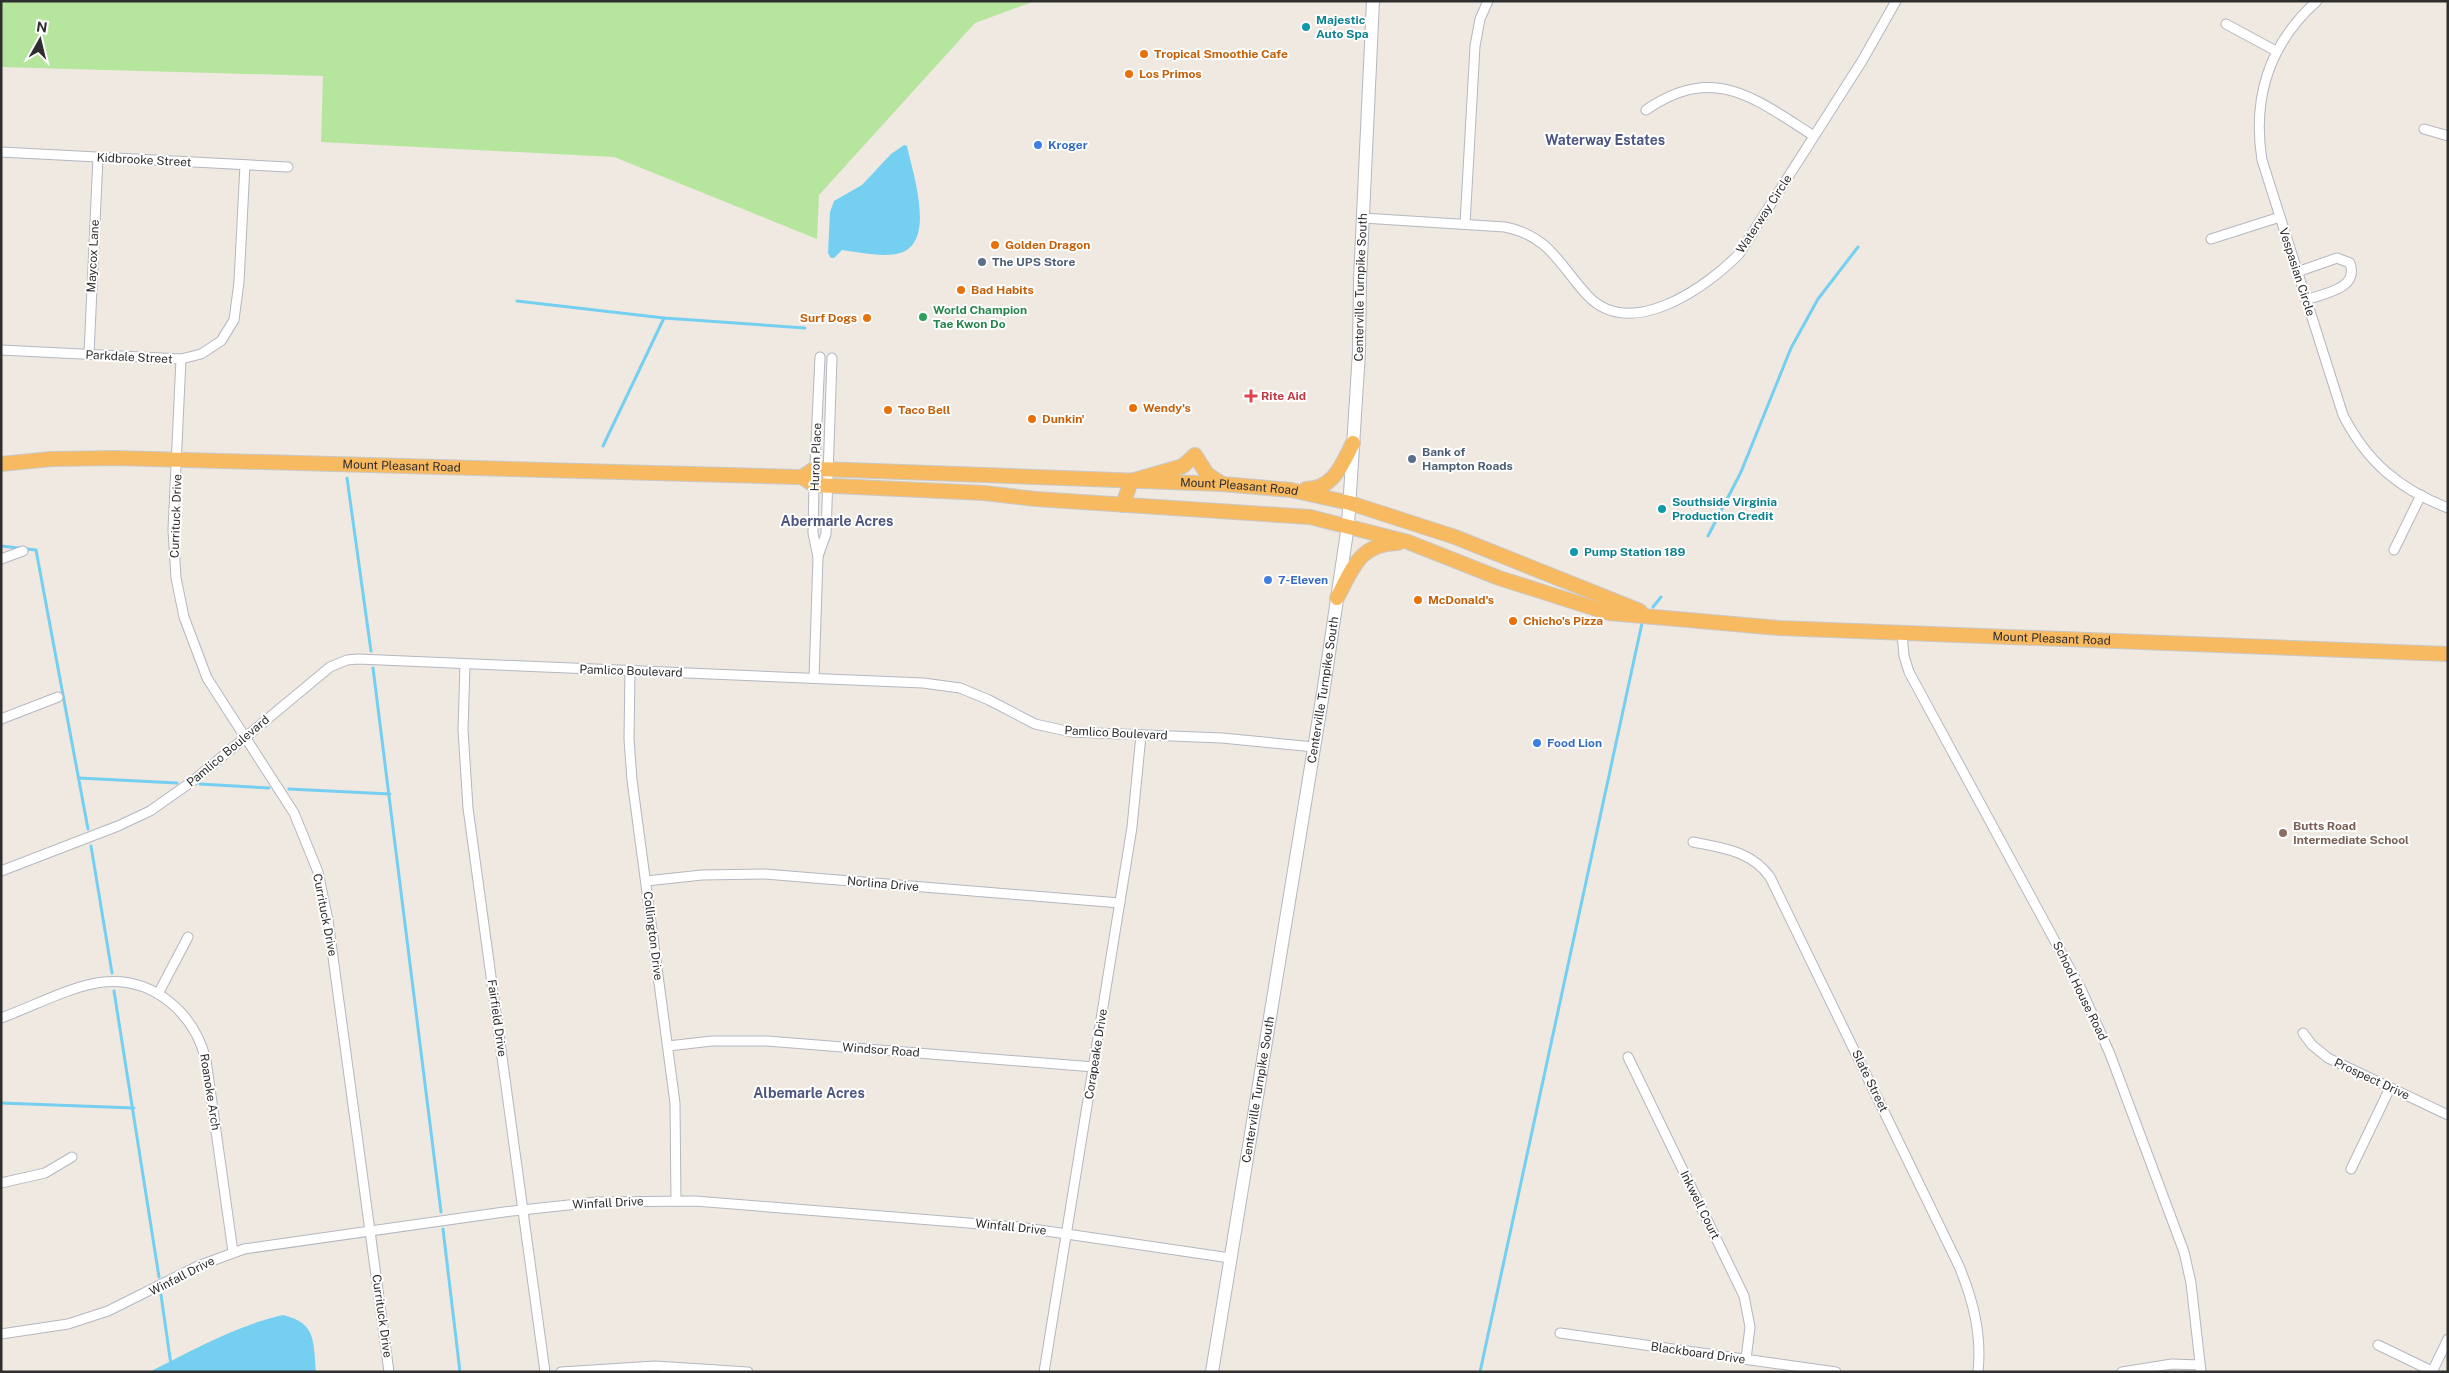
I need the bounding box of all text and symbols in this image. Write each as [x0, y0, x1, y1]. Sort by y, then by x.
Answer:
place label: Majestic Auto Spa [1316, 13, 1369, 41]
north arrow [15, 15, 65, 65]
text: N [35, 18, 48, 36]
marker: Majestic Auto Spa [1300, 21, 1312, 33]
place label: Tropical Smoothie Cafe [1154, 47, 1288, 61]
marker: Tropical Smoothie Cafe [1138, 48, 1150, 60]
place label: Los Primos [1139, 67, 1202, 81]
marker: Los Primos [1123, 68, 1135, 80]
district label: Waterway Estates [1545, 132, 1665, 148]
place label: Kroger [1048, 138, 1088, 152]
marker: Kroger [1032, 139, 1044, 151]
street label: Kidbrooke Street [96, 151, 192, 169]
street label: Waterway Circle [1733, 172, 1795, 256]
street label: Centerville Turnpike South [1351, 213, 1370, 362]
street label: Maycox Lane [84, 219, 102, 293]
street label: Vespasian Circle [2276, 226, 2318, 318]
place label: Golden Dragon [1005, 238, 1090, 252]
marker: Golden Dragon [989, 239, 1001, 251]
place label: The UPS Store [992, 255, 1075, 269]
marker: The UPS Store [976, 256, 988, 268]
place label: Bad Habits [971, 283, 1034, 297]
marker: Bad Habits [955, 284, 967, 296]
place label: World Champion Tae Kwon Do [933, 303, 1027, 331]
place label: Surf Dogs [800, 311, 857, 325]
marker: World Champion Tae Kwon Do [917, 311, 929, 323]
marker: Surf Dogs [861, 312, 873, 324]
street label: Parkdale Street [85, 348, 173, 366]
place label: Rite Aid [1261, 389, 1306, 403]
marker: Rite Aid [1245, 390, 1257, 402]
place label: Wendy's [1143, 401, 1191, 415]
marker: Wendy's [1127, 402, 1139, 414]
place label: Taco Bell [898, 403, 951, 417]
marker: Taco Bell [882, 404, 894, 416]
place label: Dunkin' [1042, 412, 1085, 426]
marker: Dunkin' [1026, 413, 1038, 425]
street label: Huron Place [808, 422, 824, 492]
place label: Bank of Hampton Roads [1422, 445, 1513, 473]
marker: Bank of Hampton Roads [1406, 453, 1418, 465]
street label: Mount Pleasant Road [342, 457, 461, 475]
street label: Currituck Drive [168, 474, 184, 558]
street label: Mount Pleasant Road [1180, 475, 1300, 498]
place label: Southside Virginia Production Credit [1672, 495, 1777, 523]
marker: Southside Virginia Production Credit [1656, 503, 1668, 515]
district label: Abermarle Acres [781, 513, 893, 529]
place label: Pump Station 189 [1584, 545, 1685, 559]
marker: Pump Station 189 [1568, 546, 1580, 558]
place label: 7-Eleven [1278, 573, 1328, 587]
marker: 7-Eleven [1262, 574, 1274, 586]
place label: McDonald's [1428, 593, 1494, 607]
marker: McDonald's [1412, 594, 1424, 606]
place label: Chicho's Pizza [1523, 614, 1603, 628]
marker: Chicho's Pizza [1507, 615, 1519, 627]
street label: Centerville Turnpike South [1305, 616, 1341, 764]
street label: Mount Pleasant Road [1992, 629, 2111, 648]
street label: Pamlico Boulevard [579, 662, 683, 680]
street label: Pamlico Boulevard [184, 712, 272, 790]
street label: Pamlico Boulevard [1064, 723, 1168, 743]
place label: Food Lion [1547, 736, 1602, 750]
marker: Food Lion [1531, 737, 1543, 749]
place label: Butts Road Intermediate School [2293, 819, 2409, 847]
marker: Butts Road Intermediate School [2277, 827, 2289, 839]
street label: Currituck Drive [310, 872, 340, 958]
street label: Norlina Drive [846, 874, 920, 894]
street label: Collington Drive [641, 891, 665, 981]
street label: School House Road [2050, 939, 2110, 1043]
street label: Fairfield Drive [485, 978, 509, 1058]
street label: Corapeake Drive [1082, 1008, 1110, 1100]
street label: Centerville Turnpike South [1239, 1015, 1277, 1164]
street label: Windsor Road [842, 1040, 920, 1060]
street label: Slate Street [1849, 1048, 1891, 1115]
street label: Roanoke Arch [197, 1053, 223, 1131]
street label: Prospect Drive [2332, 1055, 2412, 1103]
district label: Albemarle Acres [753, 1085, 865, 1101]
street label: Inkwell Court [1677, 1168, 1723, 1242]
street label: Winfall Drive [572, 1194, 644, 1212]
street label: Winfall Drive [975, 1216, 1047, 1238]
street label: Winfall Drive [147, 1253, 217, 1298]
street label: Currituck Drive [369, 1273, 395, 1359]
street label: Blackboard Drive [1650, 1339, 1746, 1367]

